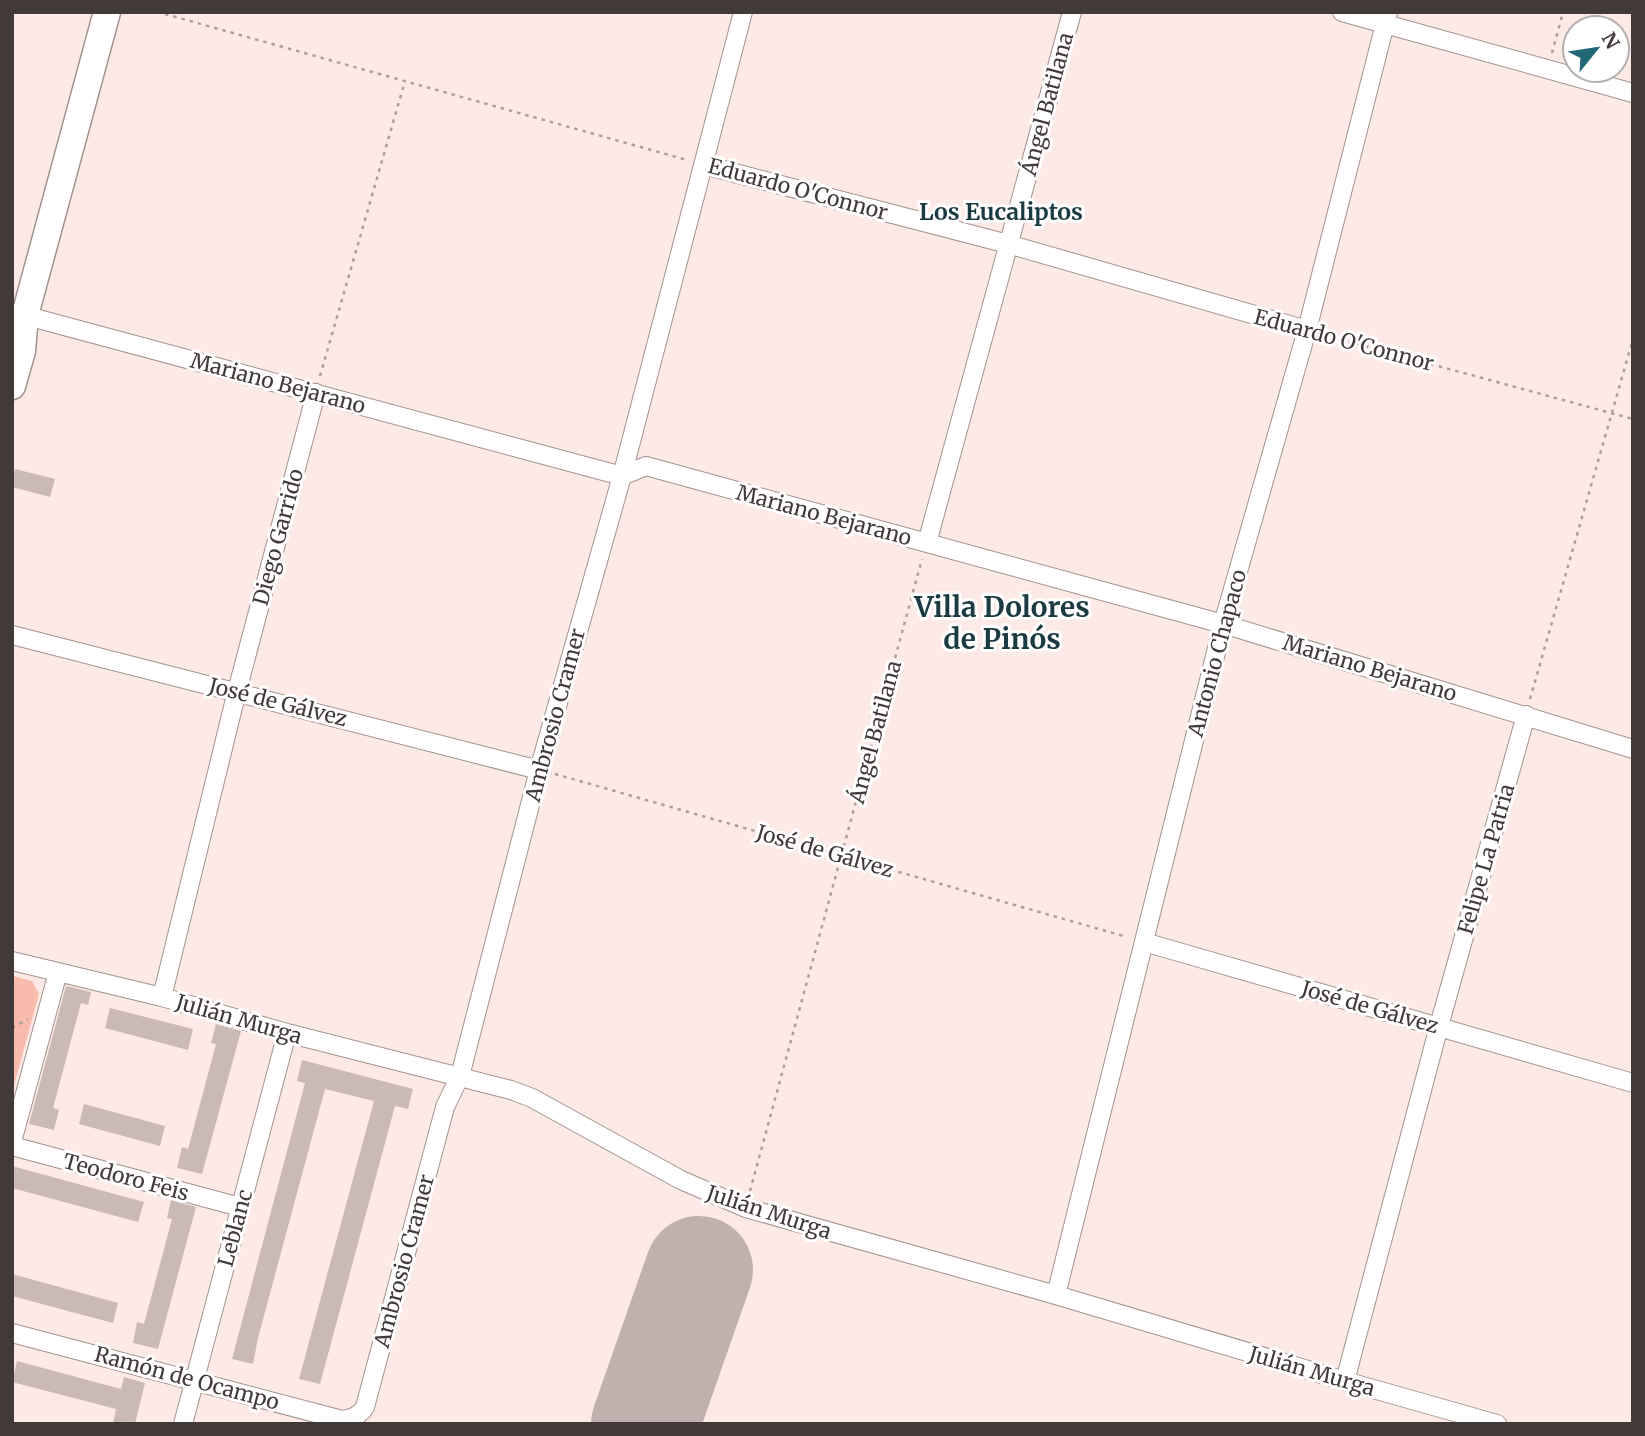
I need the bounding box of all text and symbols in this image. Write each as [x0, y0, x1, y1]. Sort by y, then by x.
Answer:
north arrow [1561, 14, 1631, 84]
text: N [1597, 28, 1625, 53]
street label: Ángel Batilana [1014, 29, 1079, 180]
street label: Eduardo O'Connor [705, 152, 891, 226]
district label: Los Eucaliptos [919, 197, 1083, 226]
street label: Eduardo O'Connor [1251, 303, 1437, 377]
street label: Mariano Bejarano [187, 347, 369, 419]
street label: Diego Garrido [247, 466, 309, 608]
street label: Mariano Bejarano [733, 479, 915, 551]
street label: Antonio Chapaco [1181, 566, 1252, 741]
district label: Villa Dolores de Pinós [913, 589, 1090, 657]
street label: Ambrosio Cramer [519, 625, 591, 806]
street label: Mariano Bejarano [1280, 629, 1460, 707]
street label: Ángel Batilana [842, 657, 907, 808]
street label: José de Gálvez [205, 672, 350, 732]
street label: Felipe La Patria [1452, 781, 1520, 937]
street label: José de Gálvez [752, 818, 897, 883]
street label: José de Gálvez [1297, 974, 1442, 1039]
street label: Julián Murga [172, 988, 305, 1050]
street label: Teodoro Feis [60, 1147, 192, 1207]
street label: Ambrosio Cramer [368, 1171, 440, 1352]
street label: Julián Murga [702, 1179, 835, 1245]
street label: Leblanc [212, 1186, 258, 1270]
street label: Ramón de Ocampo [92, 1340, 282, 1416]
street label: Julián Murga [1245, 1340, 1378, 1402]

